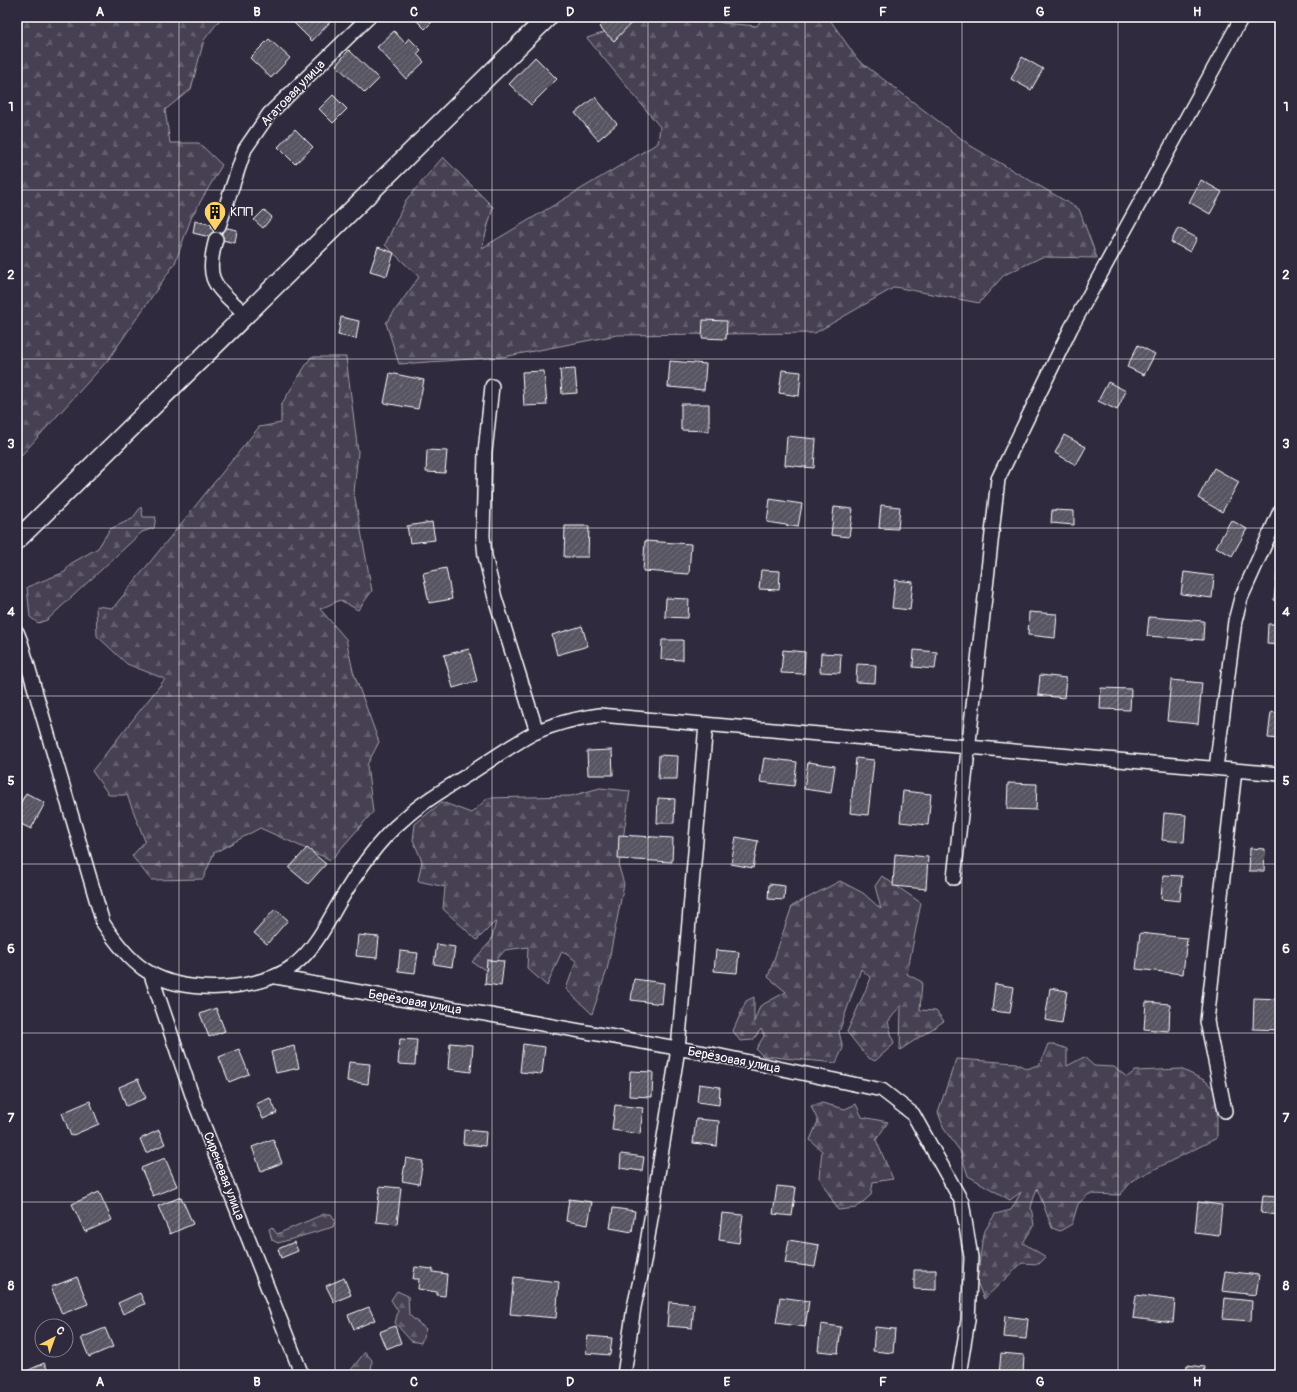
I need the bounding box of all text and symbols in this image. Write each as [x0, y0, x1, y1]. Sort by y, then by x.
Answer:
text: A [96, 4, 105, 20]
text: B [253, 4, 261, 20]
text: C [410, 4, 418, 20]
text: D [566, 4, 574, 20]
text: E [724, 4, 731, 20]
text: F [879, 4, 887, 20]
text: G [1036, 4, 1045, 20]
text: H [1193, 4, 1201, 20]
street label: Агатовая улица [257, 56, 329, 130]
text: 1 [8, 99, 14, 115]
text: 1 [1283, 99, 1289, 115]
building icon: КПП [202, 199, 228, 232]
place label: КПП [230, 204, 253, 220]
text: 2 [7, 267, 15, 283]
text: 2 [1282, 267, 1290, 283]
text: 3 [7, 436, 15, 452]
text: 3 [1282, 436, 1290, 452]
text: 4 [7, 604, 15, 620]
text: 4 [1282, 604, 1290, 620]
text: 5 [7, 773, 15, 789]
text: 5 [1282, 773, 1290, 789]
text: 6 [7, 941, 15, 957]
text: 6 [1282, 941, 1290, 957]
street label: Берёзовая улица [367, 986, 463, 1018]
street label: Берёзовая улица [686, 1043, 782, 1077]
text: 7 [8, 1110, 15, 1126]
text: 7 [1283, 1110, 1290, 1126]
street label: Сиреневая улица [200, 1130, 248, 1222]
text: 8 [8, 1278, 15, 1294]
text: 8 [1283, 1278, 1290, 1294]
north arrow [34, 1318, 74, 1358]
text: С [53, 1324, 67, 1338]
text: A [96, 1374, 105, 1390]
text: B [253, 1374, 261, 1390]
text: C [410, 1374, 418, 1390]
text: D [566, 1374, 574, 1390]
text: E [724, 1374, 731, 1390]
text: F [879, 1374, 887, 1390]
text: G [1036, 1374, 1045, 1390]
text: H [1193, 1374, 1201, 1390]

